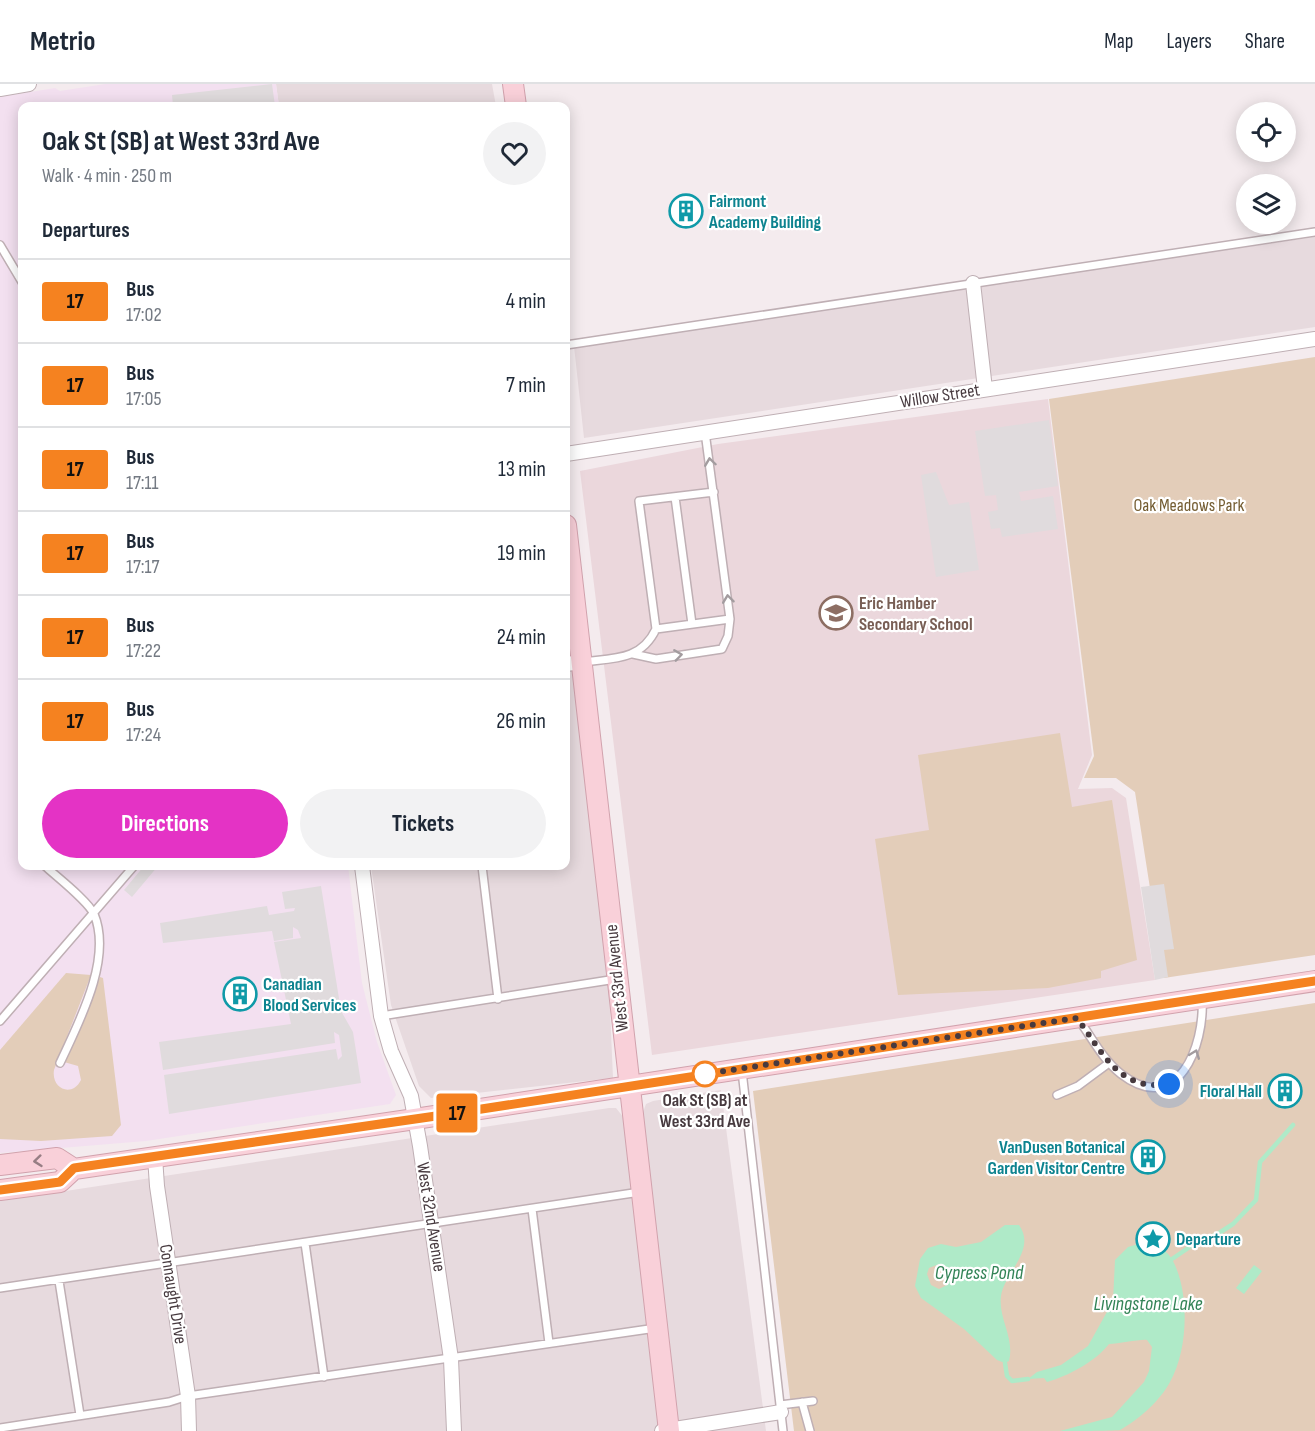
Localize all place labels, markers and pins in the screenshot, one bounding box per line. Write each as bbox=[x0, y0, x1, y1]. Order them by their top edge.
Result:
place label: Fairmont Academy Building bbox=[708, 191, 821, 233]
building icon: Fairmont Academy Building bbox=[668, 193, 704, 229]
place label: Eric Hamber Secondary School bbox=[859, 593, 973, 635]
school or university icon: Eric Hamber Secondary School bbox=[818, 595, 854, 631]
place label: Canadian Blood Services bbox=[263, 974, 357, 1016]
building icon: Canadian Blood Services bbox=[222, 976, 258, 1012]
marker: Oak St (SB) at West 33rd Ave bbox=[692, 1061, 718, 1087]
building icon: Floral Hall bbox=[1267, 1073, 1303, 1109]
place label: Floral Hall bbox=[1200, 1081, 1262, 1102]
place label: Oak St (SB) at West 33rd Ave bbox=[660, 1090, 750, 1132]
place label: VanDusen Botanical Garden Visitor Centre bbox=[988, 1137, 1125, 1179]
building icon: VanDusen Botanical Garden Visitor Centre bbox=[1130, 1139, 1166, 1175]
place icon: Departure bbox=[1135, 1221, 1171, 1257]
place label: Departure bbox=[1176, 1229, 1241, 1250]

